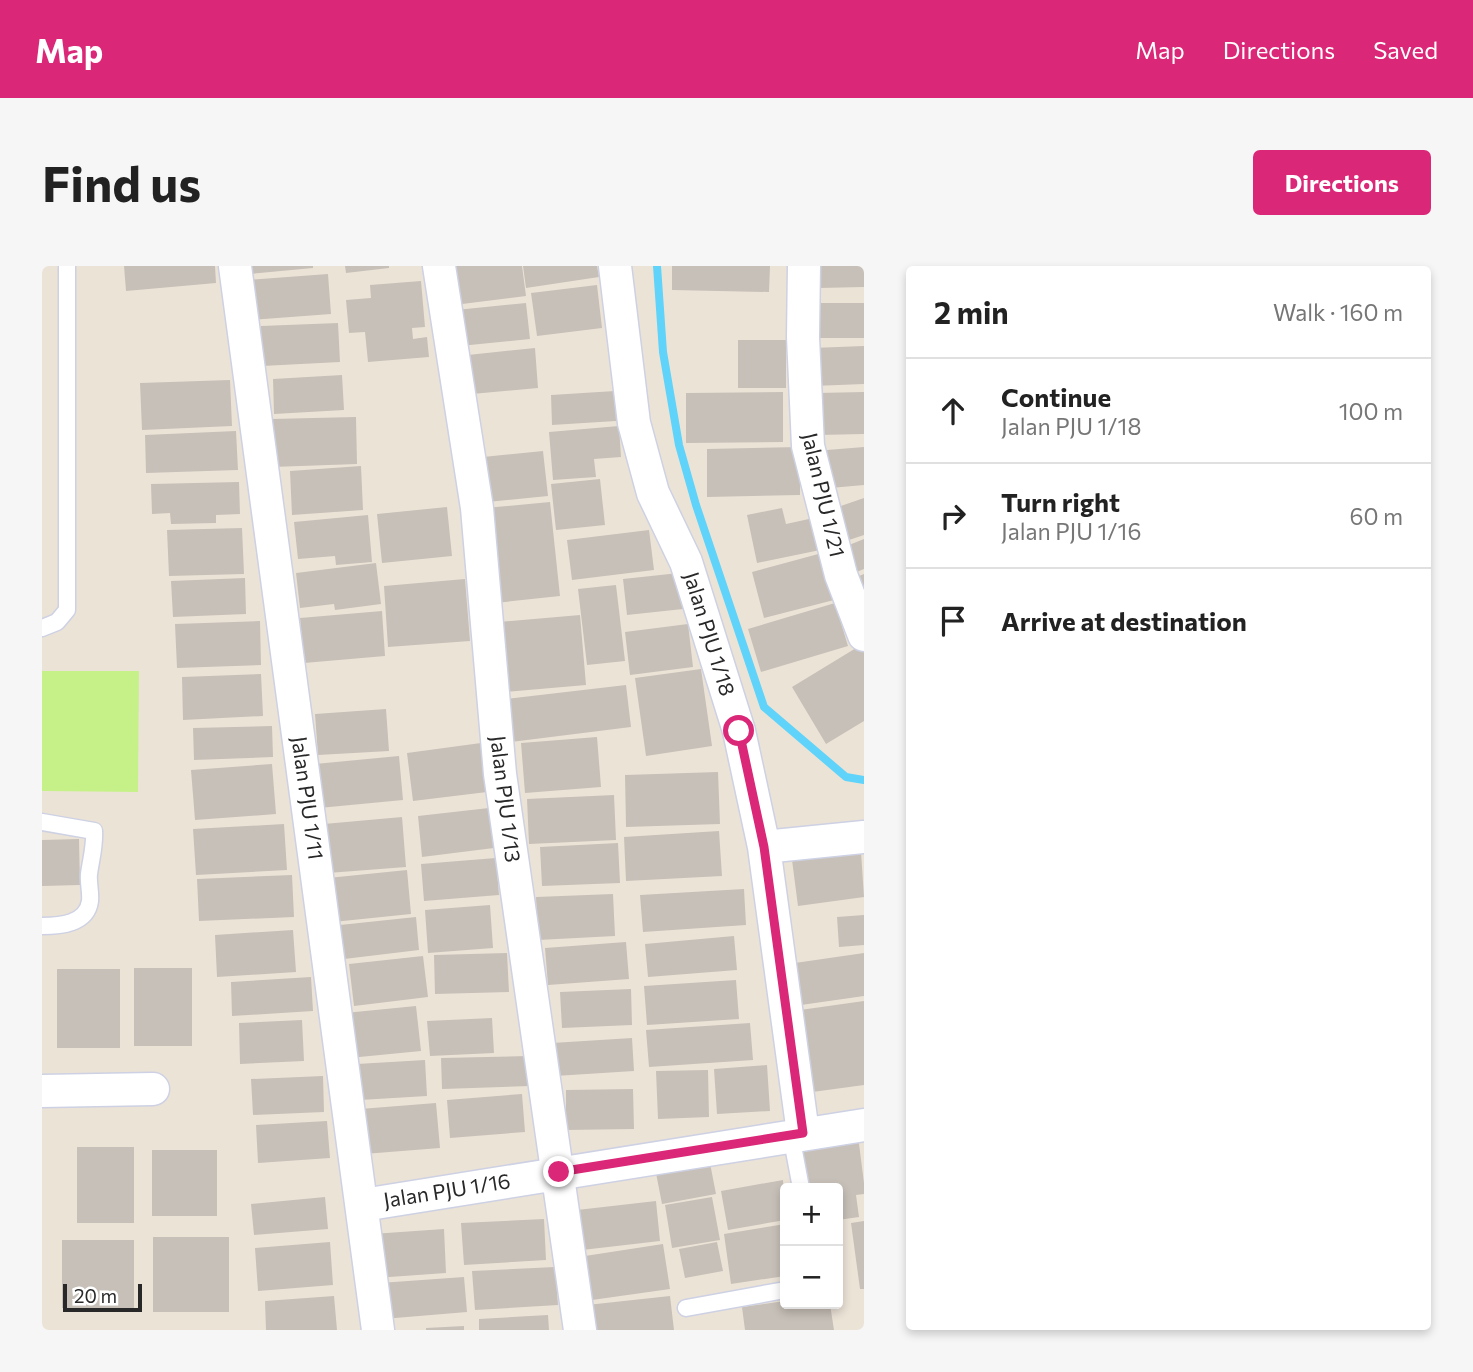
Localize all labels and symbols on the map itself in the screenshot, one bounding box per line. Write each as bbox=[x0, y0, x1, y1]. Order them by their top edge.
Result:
street label: Jalan PJU 1/21 bbox=[798, 430, 851, 559]
street label: Jalan PJU 1/18 bbox=[680, 569, 741, 699]
route start bbox=[723, 715, 754, 746]
street label: Jalan PJU 1/11 bbox=[287, 734, 330, 861]
street label: Jalan PJU 1/13 bbox=[486, 734, 527, 864]
route end bbox=[543, 1156, 574, 1187]
street label: Jalan PJU 1/16 bbox=[382, 1167, 512, 1212]
scale bar bbox=[63, 1281, 142, 1313]

